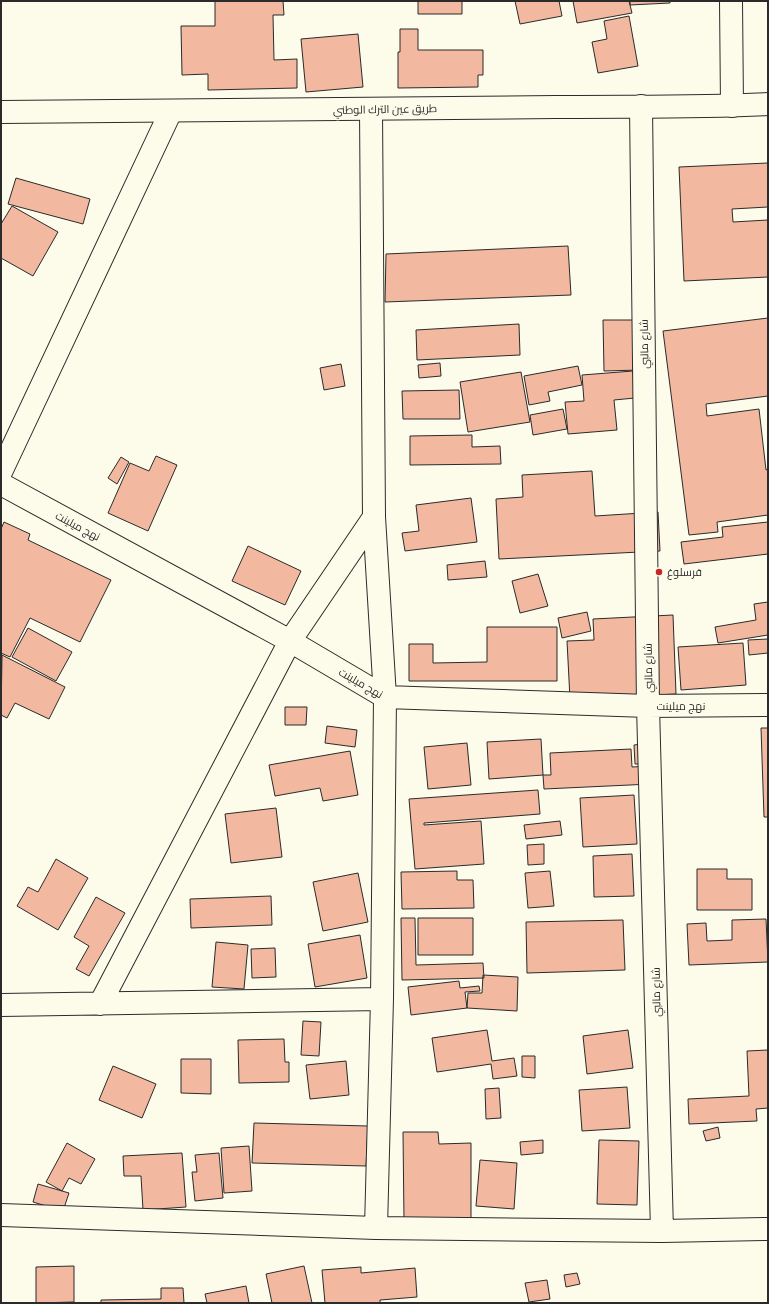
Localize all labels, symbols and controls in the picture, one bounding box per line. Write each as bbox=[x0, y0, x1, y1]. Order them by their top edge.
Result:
street label: طريق عين الترك الوطني bbox=[333, 101, 437, 119]
street label: شارع مالبي bbox=[637, 319, 653, 369]
street label: نهج ميلينت bbox=[53, 508, 103, 545]
place label: فرسلوغ bbox=[667, 565, 702, 580]
marker: فرسلوغ bbox=[654, 567, 664, 577]
street label: شارع مالبي bbox=[641, 643, 657, 693]
street label: نهج ميلينت bbox=[336, 665, 386, 702]
street label: نهج ميلينت bbox=[657, 699, 705, 714]
street label: شارع مالبي bbox=[649, 967, 665, 1017]

